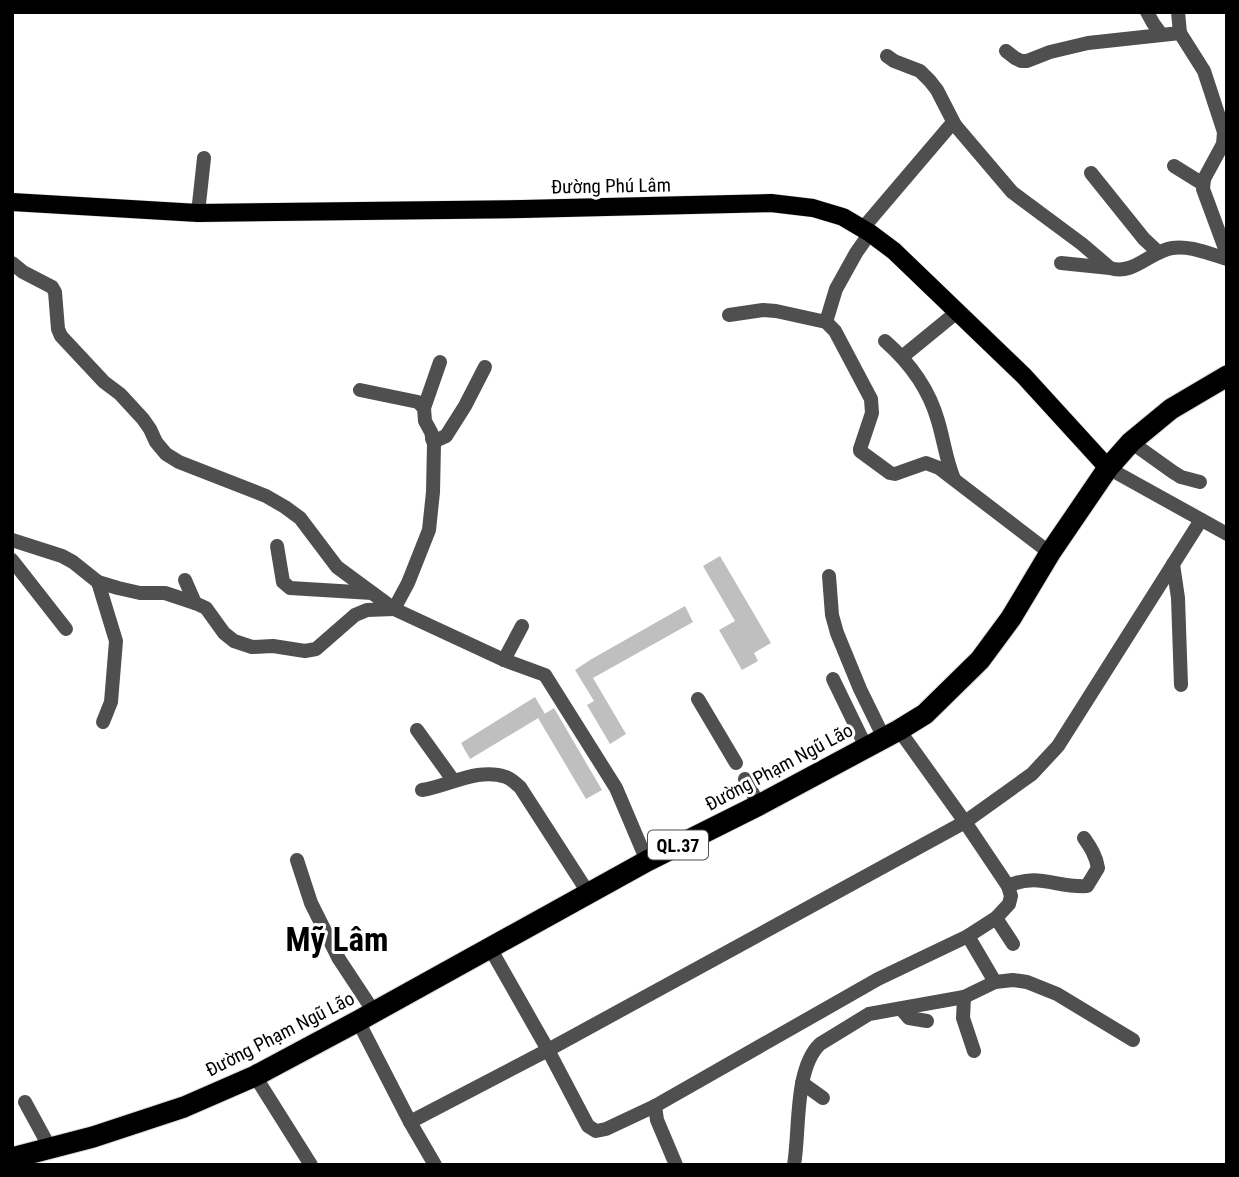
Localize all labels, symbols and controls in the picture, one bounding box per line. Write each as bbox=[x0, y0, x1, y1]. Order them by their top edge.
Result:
street label: Đường Phú Lâm bbox=[551, 173, 671, 199]
street label: Đường Phạm Ngũ Lão bbox=[701, 718, 857, 816]
road number: QL.37 bbox=[648, 830, 708, 860]
district label: Mỹ Lâm bbox=[285, 920, 389, 959]
street label: Đường Phạm Ngũ Lão bbox=[202, 987, 358, 1081]

